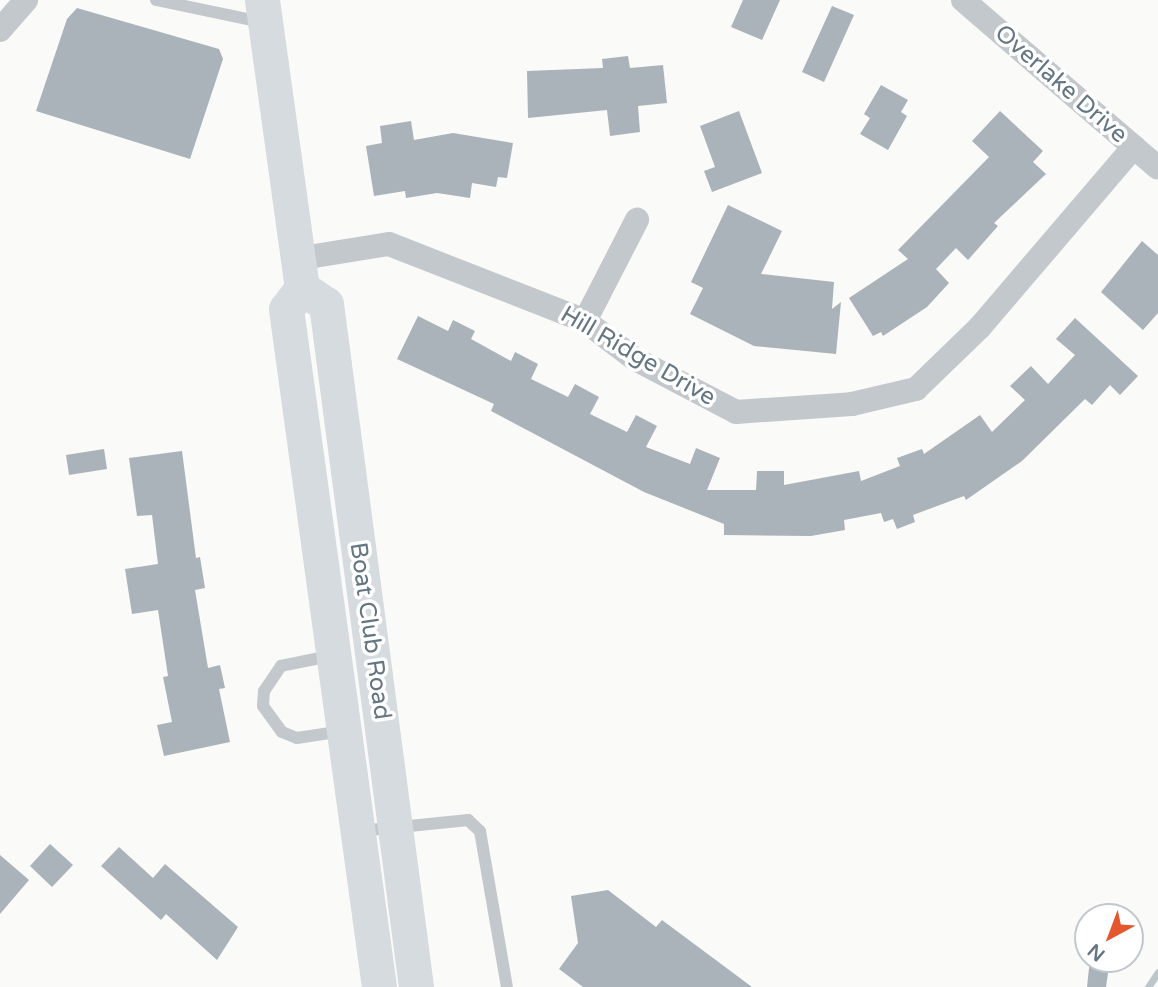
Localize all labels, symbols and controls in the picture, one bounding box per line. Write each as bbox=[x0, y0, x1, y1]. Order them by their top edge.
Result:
street label: Overlake Drive bbox=[989, 19, 1133, 149]
street label: Hill Ridge Drive bbox=[555, 300, 721, 412]
street label: Boat Club Road bbox=[343, 541, 397, 721]
north arrow bbox=[1074, 903, 1144, 973]
text: N bbox=[1084, 939, 1110, 966]

